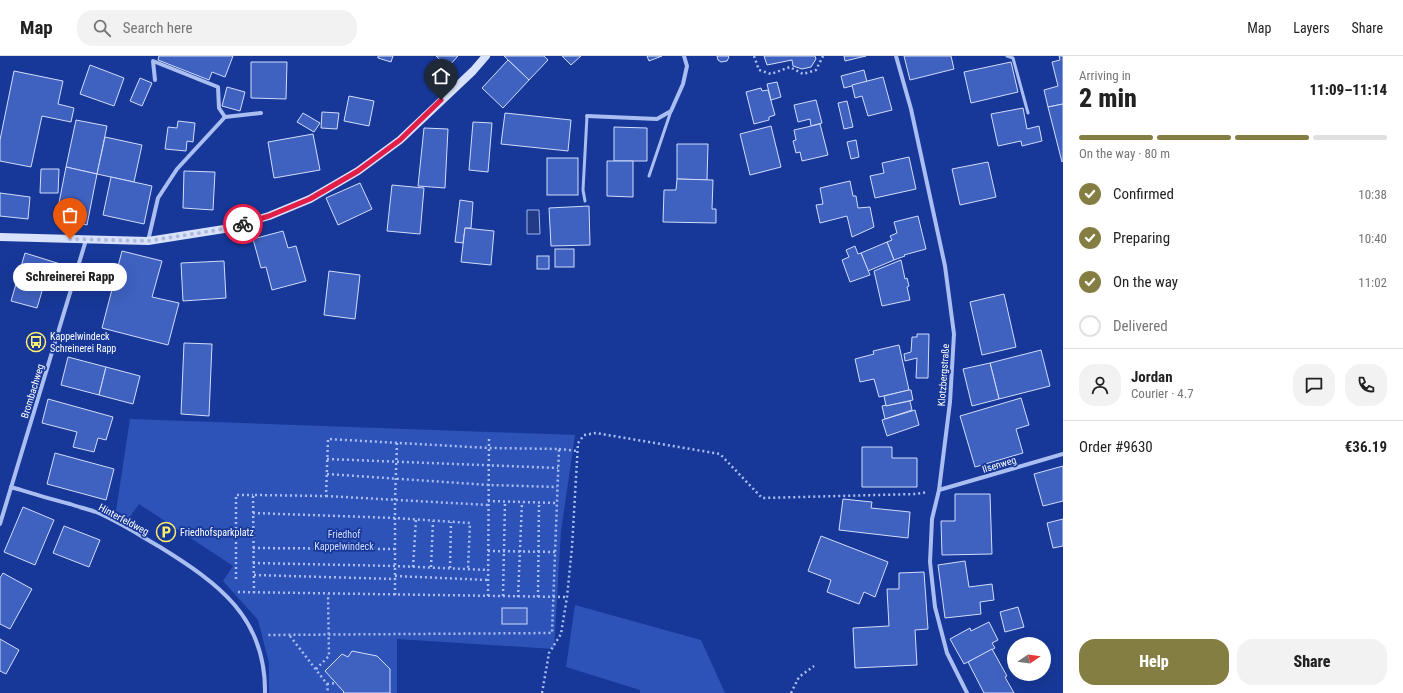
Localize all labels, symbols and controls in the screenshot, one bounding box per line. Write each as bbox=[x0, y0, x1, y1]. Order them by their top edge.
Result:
search box bbox=[77, 10, 357, 46]
text: Map bbox=[20, 16, 53, 39]
icon: search bbox=[91, 17, 113, 39]
text: Search here bbox=[123, 19, 193, 37]
text: Map bbox=[1247, 20, 1271, 36]
text: Layers bbox=[1293, 20, 1330, 36]
text: Share bbox=[1352, 20, 1383, 36]
pin bbox=[424, 59, 458, 100]
icon: home bbox=[430, 65, 452, 87]
text: Arriving in bbox=[1079, 68, 1131, 83]
text: 11:09–11:14 bbox=[1309, 81, 1387, 99]
text: 2 min bbox=[1079, 83, 1137, 113]
text: On the way · 80 m bbox=[1079, 146, 1170, 161]
icon: check bbox=[1079, 183, 1101, 205]
text: Confirmed bbox=[1113, 185, 1174, 203]
text: 10:38 bbox=[1358, 187, 1387, 202]
pin bbox=[53, 198, 87, 239]
icon: bag bbox=[59, 204, 81, 226]
courier bbox=[223, 204, 263, 244]
icon: bike bbox=[232, 213, 254, 235]
icon: check bbox=[1079, 227, 1101, 249]
text: Preparing bbox=[1113, 229, 1170, 247]
text: 10:40 bbox=[1358, 231, 1387, 246]
callout: Schreinerei Rapp bbox=[13, 263, 127, 291]
text: Schreinerei Rapp bbox=[25, 269, 115, 284]
icon: check bbox=[1079, 271, 1101, 293]
text: On the way bbox=[1113, 273, 1178, 291]
text: 11:02 bbox=[1358, 275, 1387, 290]
text: Delivered bbox=[1113, 317, 1168, 335]
bus stop icon: Kappelwindeck Schreinerei Rapp bbox=[25, 331, 47, 353]
place label: Kappelwindeck Schreinerei Rapp bbox=[50, 331, 116, 354]
street label: Klotzbergstraße bbox=[936, 343, 951, 407]
street label: Brombachweg bbox=[19, 363, 46, 420]
button: person bbox=[1079, 364, 1121, 406]
button: chat bbox=[1293, 364, 1335, 406]
button: phone bbox=[1345, 364, 1387, 406]
text: Jordan bbox=[1131, 368, 1173, 386]
text: Courier · 4.7 bbox=[1131, 386, 1194, 401]
text: Order #9630 bbox=[1079, 438, 1153, 456]
text: €36.19 bbox=[1345, 438, 1387, 456]
street label: Ilsenweg bbox=[981, 454, 1018, 475]
street label: Hinterfeldweg bbox=[97, 502, 151, 537]
parking icon: Friedhofsparkplatz bbox=[155, 521, 177, 543]
place label: Friedhofsparkplatz bbox=[180, 527, 254, 538]
park label: Friedhof Kappelwindeck bbox=[314, 529, 374, 552]
north arrow bbox=[1007, 637, 1051, 681]
map controls bbox=[1007, 637, 1051, 681]
button: Help bbox=[1079, 639, 1229, 685]
button: Share bbox=[1237, 639, 1387, 685]

